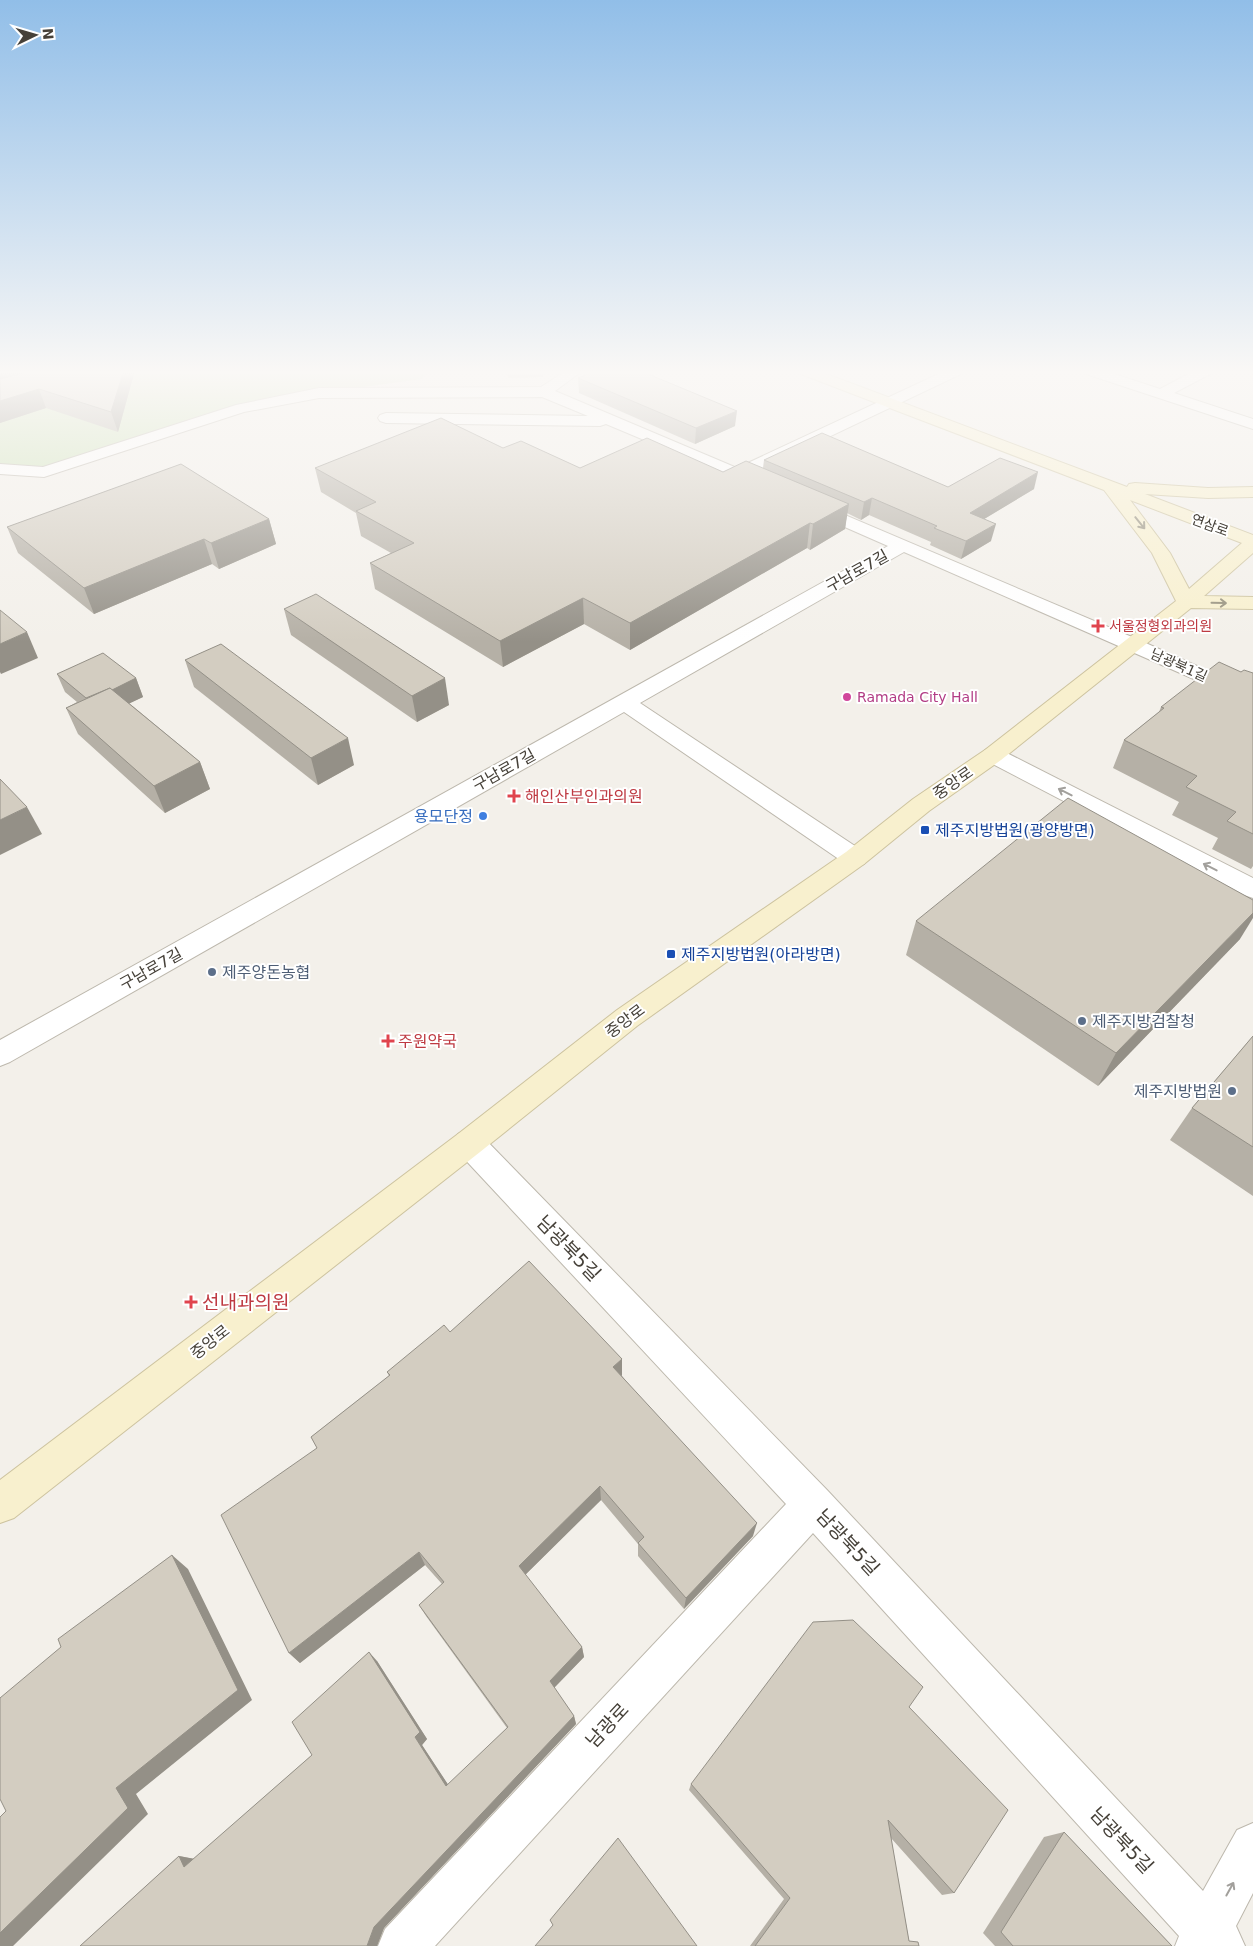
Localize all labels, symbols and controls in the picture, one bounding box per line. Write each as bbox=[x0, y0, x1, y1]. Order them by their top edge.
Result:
north arrow bbox=[10, 10, 60, 60]
text: N bbox=[39, 27, 56, 40]
street label: 연삼로 bbox=[1189, 511, 1231, 539]
one-way arrow bbox=[1134, 517, 1145, 530]
street label: 구남로7길 bbox=[822, 546, 892, 596]
one-way arrow bbox=[1211, 598, 1227, 608]
place label: 서울정형외과의원 bbox=[1109, 618, 1212, 634]
marker: 서울정형외과의원 bbox=[1091, 619, 1105, 633]
street label: 남광북1길 bbox=[1148, 645, 1210, 685]
place label: Ramada City Hall bbox=[857, 689, 978, 705]
marker: Ramada City Hall bbox=[841, 691, 853, 703]
street label: 구남로7길 bbox=[469, 745, 539, 795]
street label: 중앙로 bbox=[929, 762, 977, 803]
place label: 해인산부인과의원 bbox=[525, 787, 643, 806]
one-way arrow bbox=[1058, 787, 1073, 797]
marker: 해인산부인과의원 bbox=[507, 789, 521, 803]
place label: 용모단정 bbox=[414, 807, 473, 826]
marker: 용모단정 bbox=[477, 810, 489, 822]
place label: 제주지방법원(광양방면) bbox=[935, 821, 1095, 840]
marker: 제주지방법원(광양방면) bbox=[919, 824, 931, 836]
one-way arrow bbox=[1202, 862, 1217, 872]
street label: 구남로7길 bbox=[116, 944, 186, 994]
place label: 제주지방법원(아라방면) bbox=[681, 945, 841, 964]
marker: 제주지방법원(아라방면) bbox=[665, 948, 677, 960]
place label: 제주양돈농협 bbox=[222, 963, 310, 982]
marker: 제주양돈농협 bbox=[206, 966, 218, 978]
street label: 중앙로 bbox=[602, 1000, 649, 1042]
place label: 제주지방검찰청 bbox=[1092, 1012, 1195, 1031]
marker: 제주지방검찰청 bbox=[1076, 1015, 1088, 1027]
place label: 주원약국 bbox=[398, 1032, 457, 1051]
marker: 주원약국 bbox=[382, 1035, 394, 1047]
place label: 제주지방법원 bbox=[1134, 1082, 1222, 1101]
marker: 제주지방법원 bbox=[1226, 1085, 1238, 1097]
street label: 남광북5길 bbox=[533, 1211, 605, 1285]
place label: 선내과의원 bbox=[202, 1291, 289, 1313]
marker: 선내과의원 bbox=[184, 1295, 198, 1309]
street label: 중앙로 bbox=[187, 1321, 233, 1363]
street label: 남광북5길 bbox=[812, 1505, 884, 1579]
street label: 남광로 bbox=[581, 1698, 633, 1752]
street label: 남광북5길 bbox=[1086, 1803, 1158, 1877]
one-way arrow bbox=[1225, 1881, 1235, 1896]

